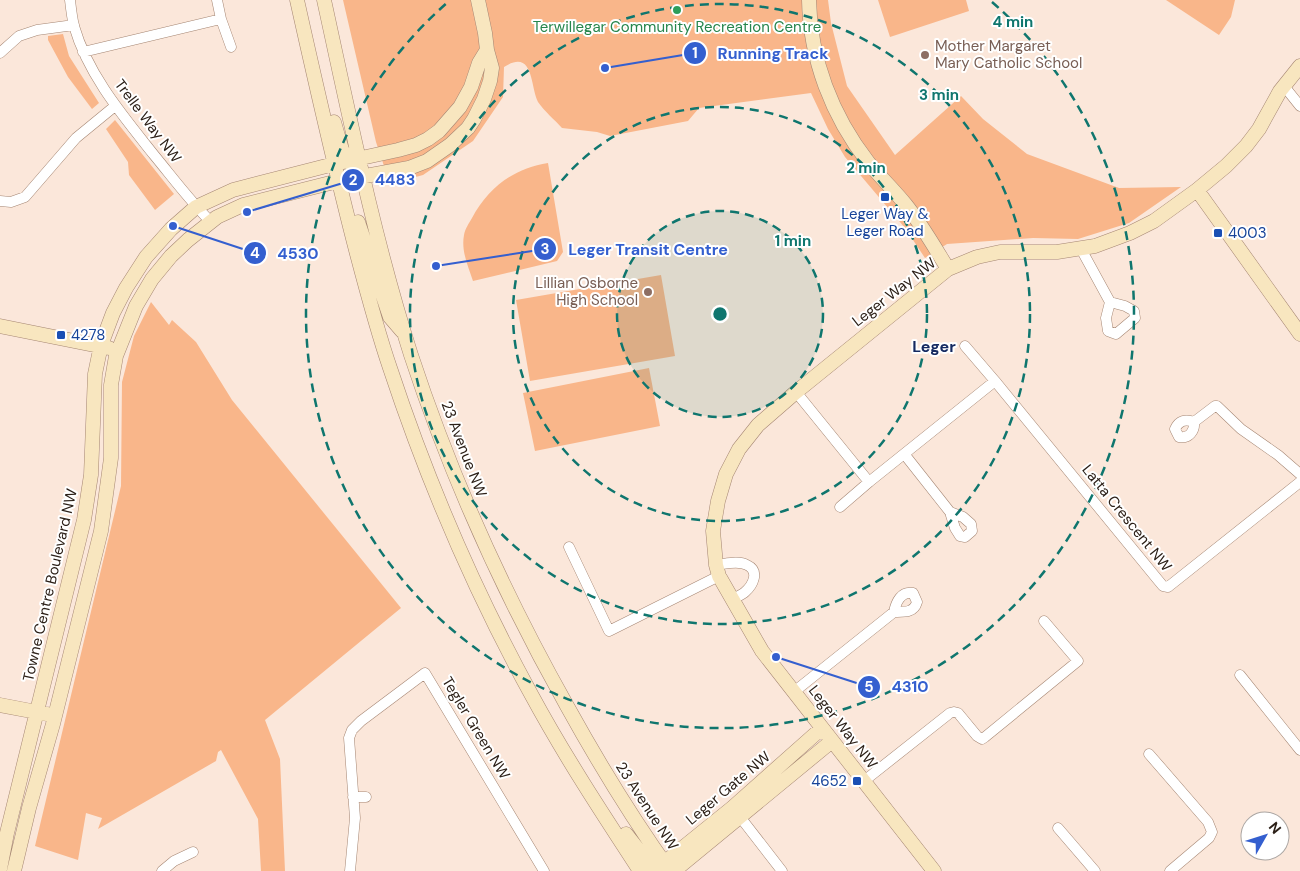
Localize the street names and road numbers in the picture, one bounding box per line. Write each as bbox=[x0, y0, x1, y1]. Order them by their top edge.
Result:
street label: Trelle Way NW bbox=[110, 75, 186, 167]
street label: Leger Way NW bbox=[848, 253, 940, 331]
street label: 23 Avenue NW bbox=[437, 398, 492, 500]
street label: Latta Crescent NW bbox=[1078, 460, 1177, 576]
street label: Towne Centre Boulevard NW bbox=[18, 486, 82, 683]
street label: Tegler Green NW bbox=[437, 673, 515, 783]
street label: Leger Way NW bbox=[804, 681, 882, 773]
street label: Leger Gate NW bbox=[682, 746, 775, 829]
street label: 23 Avenue NW bbox=[611, 758, 683, 854]

